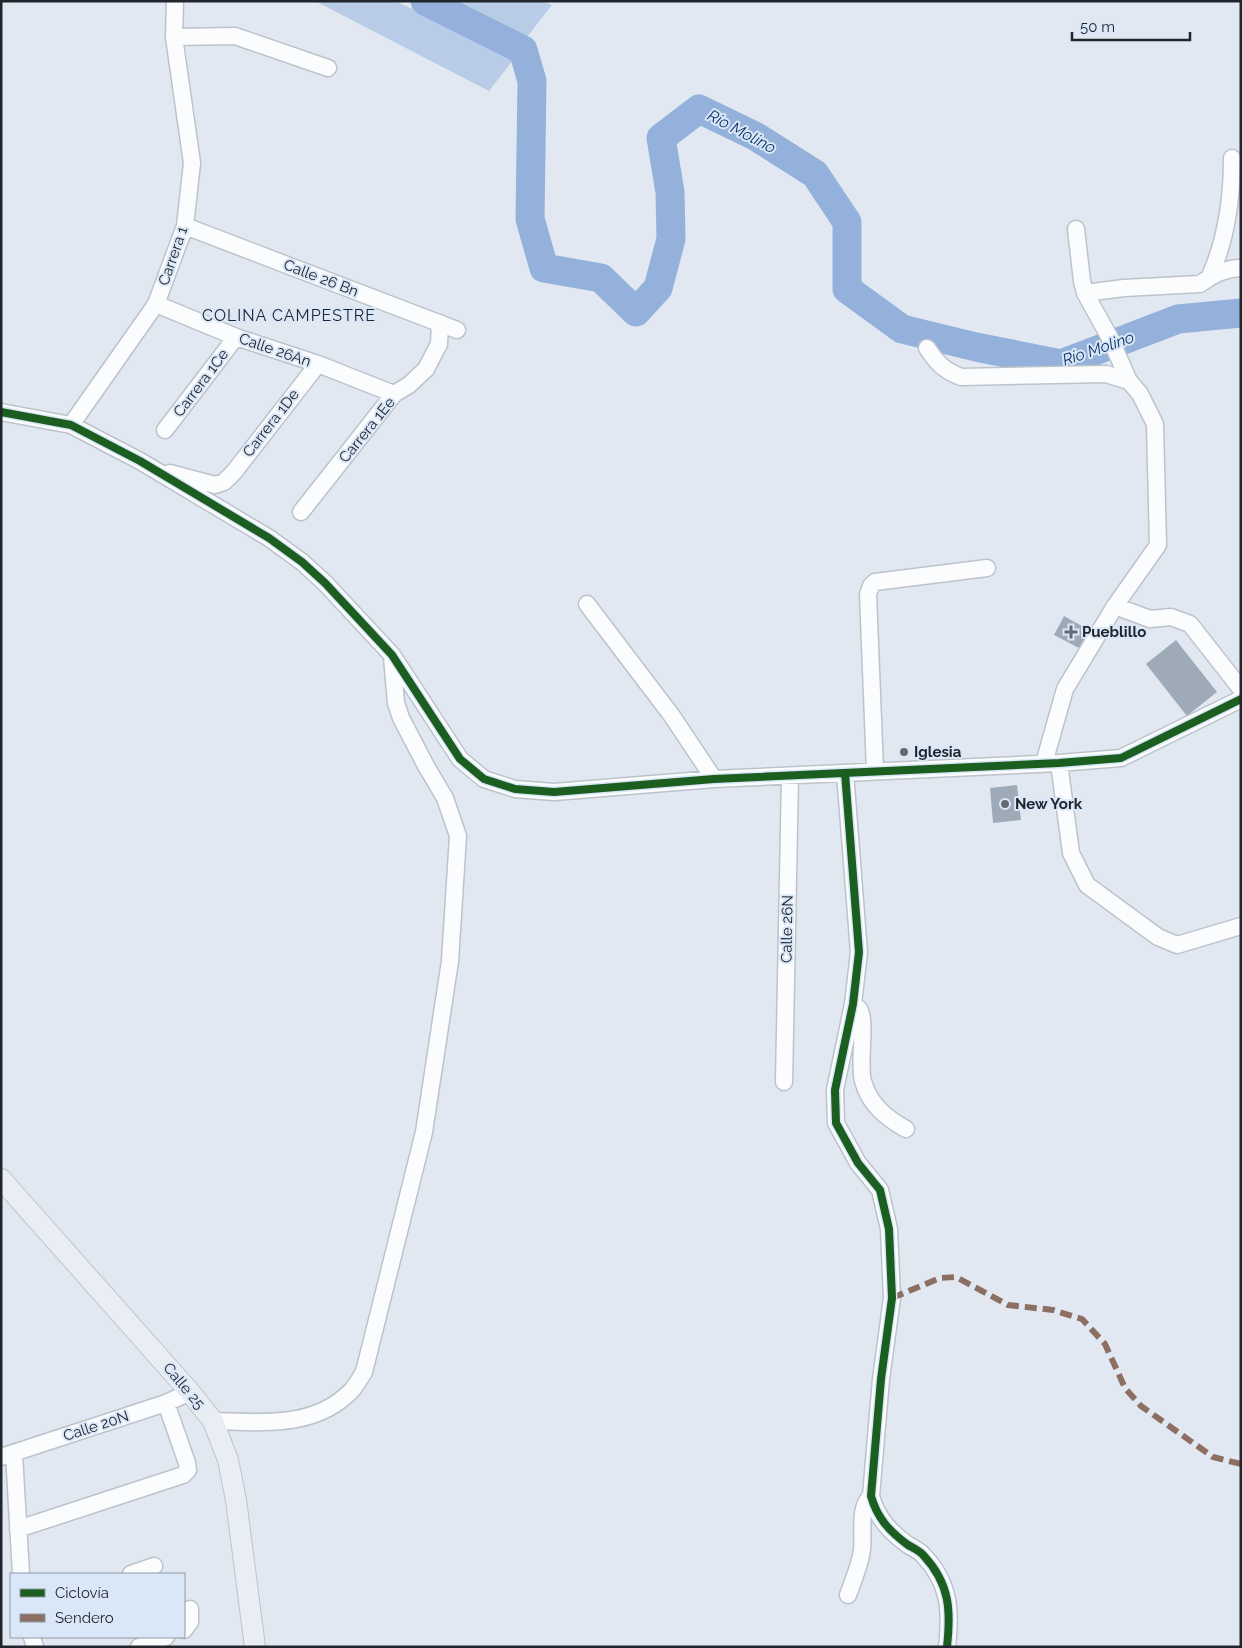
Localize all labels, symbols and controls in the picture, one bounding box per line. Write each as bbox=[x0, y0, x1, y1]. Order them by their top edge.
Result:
scale bar bbox=[1072, 10, 1190, 42]
text: 50 m bbox=[1080, 18, 1115, 36]
water label: Río Molino bbox=[704, 106, 779, 157]
street label: Carrera 1 bbox=[155, 224, 192, 288]
street label: Calle 26 Bn bbox=[281, 255, 361, 301]
district label: COLINA CAMPESTRE bbox=[202, 306, 376, 325]
water label: Río Molino bbox=[1060, 327, 1137, 370]
street label: Calle 26An bbox=[237, 329, 313, 371]
street label: Carrera 1Ce bbox=[170, 345, 232, 420]
street label: Carrera 1De bbox=[239, 385, 303, 460]
street label: Carrera 1Ee bbox=[335, 394, 399, 466]
place label: Pueblillo bbox=[1082, 623, 1146, 641]
marker: Pueblillo bbox=[1064, 625, 1078, 639]
place label: Iglesia bbox=[914, 743, 962, 761]
marker: Iglesia bbox=[898, 746, 910, 758]
place label: New York bbox=[1015, 795, 1083, 813]
marker: New York bbox=[999, 798, 1011, 810]
street label: Calle 26N bbox=[777, 895, 797, 963]
street label: Calle 25 bbox=[159, 1359, 209, 1413]
street label: Calle 20N bbox=[61, 1407, 131, 1445]
legend bbox=[10, 1573, 185, 1638]
text: Ciclovía bbox=[55, 1584, 109, 1602]
text: Sendero bbox=[55, 1609, 114, 1627]

